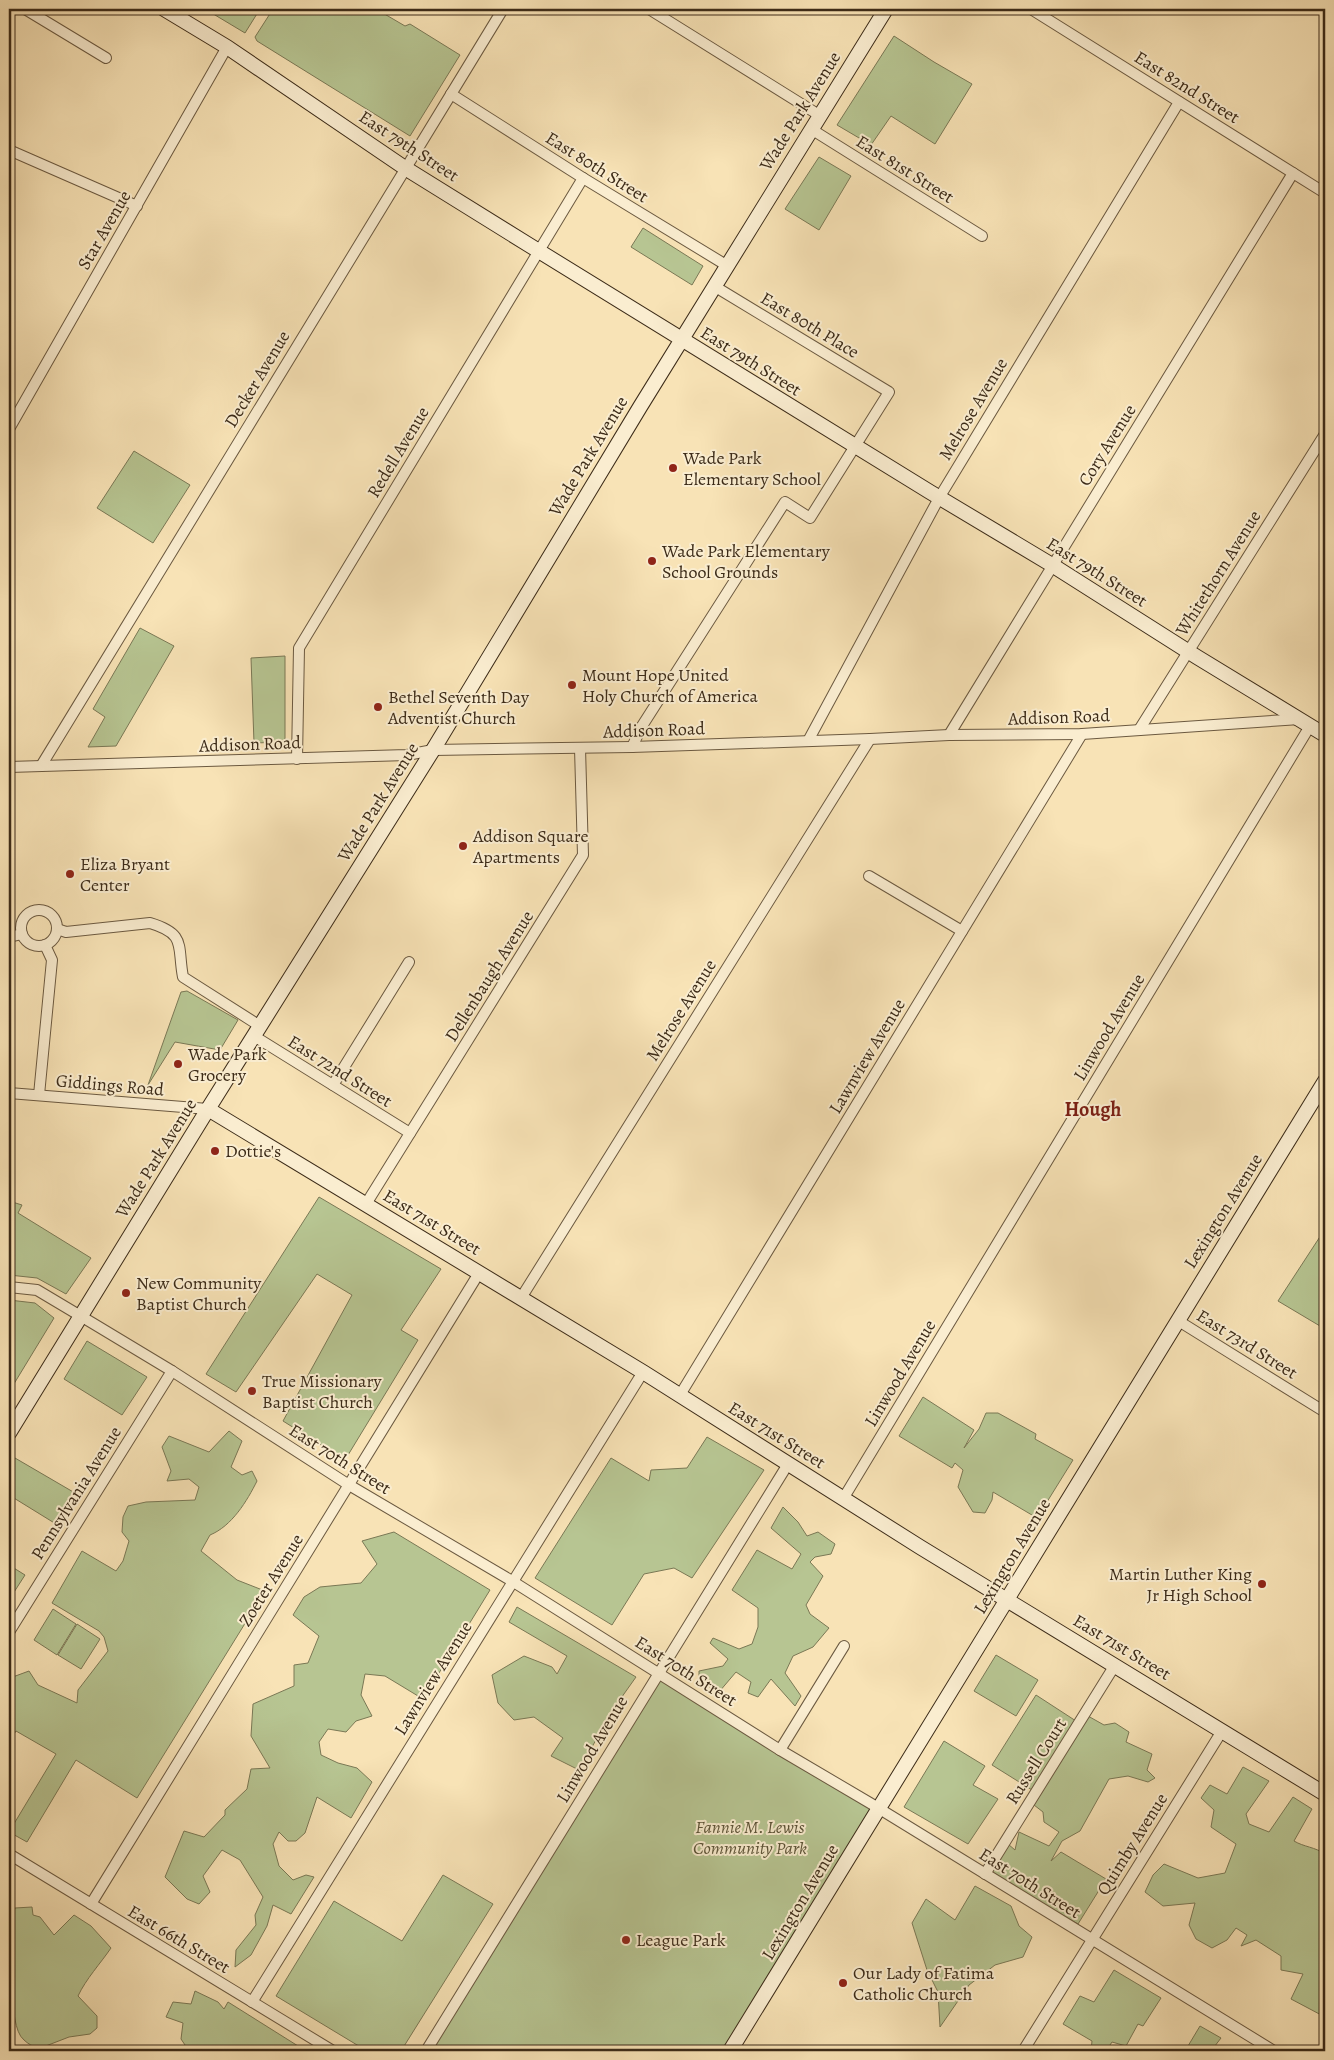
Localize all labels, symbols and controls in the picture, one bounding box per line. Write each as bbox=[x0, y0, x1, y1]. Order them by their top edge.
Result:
street label: East 82nd Street bbox=[1130, 45, 1244, 129]
street label: Wade Park Avenue bbox=[753, 47, 846, 176]
street label: East 79th Street bbox=[354, 105, 464, 187]
street label: East 80th Street bbox=[541, 126, 653, 208]
street label: East 81st Street bbox=[851, 129, 959, 209]
street label: Star Avenue bbox=[72, 186, 136, 274]
street label: East 80th Place bbox=[756, 286, 864, 364]
street label: East 79th Street bbox=[696, 320, 806, 402]
street label: Decker Avenue bbox=[219, 326, 295, 432]
street label: Melrose Avenue bbox=[933, 353, 1013, 465]
street label: Wade Park Avenue bbox=[542, 392, 633, 521]
street label: Cory Avenue bbox=[1072, 400, 1142, 490]
street label: Redell Avenue bbox=[361, 402, 435, 502]
place label: Wade Park Elementary School bbox=[682, 446, 821, 491]
marker: Wade Park Elementary School bbox=[667, 462, 679, 474]
street label: Whitethorn Avenue bbox=[1169, 506, 1266, 641]
street label: East 79th Street bbox=[1042, 531, 1152, 613]
place label: Wade Park Elementary School Grounds bbox=[661, 539, 831, 584]
marker: Wade Park Elementary School Grounds bbox=[646, 555, 658, 567]
place label: Mount Hope United Holy Church of America bbox=[582, 663, 758, 708]
marker: Mount Hope United Holy Church of America bbox=[566, 679, 578, 691]
place label: Bethel Seventh Day Adventist Church bbox=[387, 685, 530, 730]
marker: Bethel Seventh Day Adventist Church bbox=[372, 701, 384, 713]
street label: Addison Road bbox=[1007, 703, 1111, 731]
street label: Addison Road bbox=[602, 716, 706, 744]
street label: Addison Road bbox=[198, 730, 302, 758]
street label: Wade Park Avenue bbox=[331, 738, 424, 867]
place label: Addison Square Apartments bbox=[472, 824, 589, 869]
marker: Addison Square Apartments bbox=[457, 840, 469, 852]
place label: Eliza Bryant Center bbox=[80, 852, 170, 897]
marker: Eliza Bryant Center bbox=[64, 868, 76, 880]
street label: Dellenbaugh Avenue bbox=[439, 906, 539, 1046]
street label: Melrose Avenue bbox=[640, 955, 722, 1065]
street label: Linwood Avenue bbox=[1068, 969, 1150, 1085]
street label: Lawnview Avenue bbox=[823, 994, 911, 1118]
street label: East 72nd Street bbox=[283, 1029, 397, 1113]
place label: Wade Park Grocery bbox=[187, 1042, 267, 1087]
marker: Wade Park Grocery bbox=[172, 1058, 184, 1070]
street label: Giddings Road bbox=[55, 1068, 165, 1102]
street label: Wade Park Avenue bbox=[109, 1094, 202, 1223]
district label: Hough bbox=[1065, 1096, 1122, 1123]
place label: Dottie's bbox=[225, 1139, 281, 1163]
marker: Dottie's bbox=[209, 1145, 221, 1157]
street label: Lexington Avenue bbox=[1178, 1149, 1268, 1273]
street label: East 71st Street bbox=[379, 1183, 485, 1261]
place label: New Community Baptist Church bbox=[136, 1271, 262, 1316]
marker: New Community Baptist Church bbox=[120, 1287, 132, 1299]
street label: East 73rd Street bbox=[1192, 1303, 1302, 1385]
street label: Linwood Avenue bbox=[859, 1315, 941, 1431]
place label: True Missionary Baptist Church bbox=[262, 1369, 383, 1414]
marker: True Missionary Baptist Church bbox=[246, 1385, 258, 1397]
street label: East 71st Street bbox=[724, 1396, 830, 1474]
street label: East 70th Street bbox=[284, 1418, 396, 1500]
street label: Pennsylvania Avenue bbox=[25, 1422, 127, 1564]
street label: Lexington Avenue bbox=[968, 1494, 1056, 1618]
street label: Zoeter Avenue bbox=[233, 1529, 309, 1631]
place label: Martin Luther King Jr High School bbox=[1109, 1562, 1253, 1607]
marker: Martin Luther King Jr High School bbox=[1256, 1578, 1268, 1590]
street label: East 71st Street bbox=[1069, 1608, 1175, 1686]
street label: Lawnview Avenue bbox=[388, 1616, 478, 1740]
street label: East 70th Street bbox=[630, 1630, 742, 1712]
street label: Linwood Avenue bbox=[551, 1691, 633, 1807]
street label: Russell Court bbox=[1000, 1713, 1072, 1809]
street label: Quimby Avenue bbox=[1091, 1788, 1173, 1900]
park label: Fannie M. Lewis Community Park bbox=[693, 1815, 807, 1860]
street label: Lexington Avenue bbox=[756, 1840, 844, 1964]
street label: East 70th Street bbox=[974, 1842, 1086, 1924]
street label: East 66th Street bbox=[123, 1899, 235, 1979]
place label: League Park bbox=[636, 1928, 726, 1952]
marker: League Park bbox=[620, 1934, 632, 1946]
place label: Our Lady of Fatima Catholic Church bbox=[853, 1961, 995, 2006]
marker: Our Lady of Fatima Catholic Church bbox=[837, 1977, 849, 1989]

